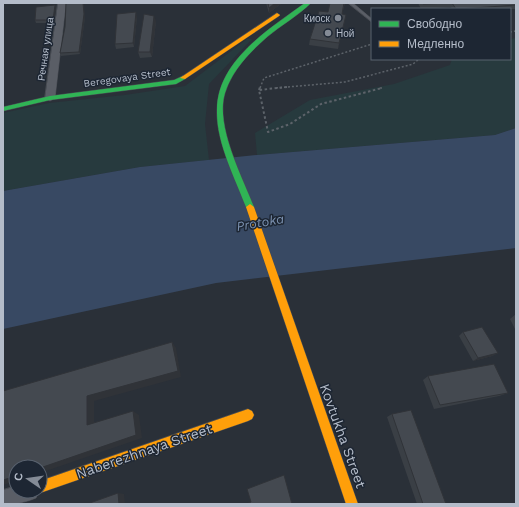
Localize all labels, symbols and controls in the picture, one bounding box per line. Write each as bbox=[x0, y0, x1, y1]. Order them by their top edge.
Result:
legend bbox=[371, 8, 511, 60]
place label: Киоск bbox=[304, 13, 331, 24]
marker: Киоск bbox=[333, 13, 343, 23]
street label: Речная улица bbox=[36, 16, 55, 82]
text: Свободно bbox=[407, 17, 462, 31]
marker: Ной bbox=[323, 28, 333, 38]
place label: Ной bbox=[336, 28, 354, 39]
text: Медленно bbox=[407, 37, 464, 51]
street label: Beregovaya Street bbox=[83, 66, 172, 89]
water label: Protoka bbox=[235, 211, 285, 234]
street label: Kovtukha Street bbox=[317, 382, 369, 490]
street label: Naberezhnaya Street bbox=[74, 420, 214, 482]
north arrow bbox=[8, 459, 48, 499]
text: С bbox=[12, 471, 26, 482]

